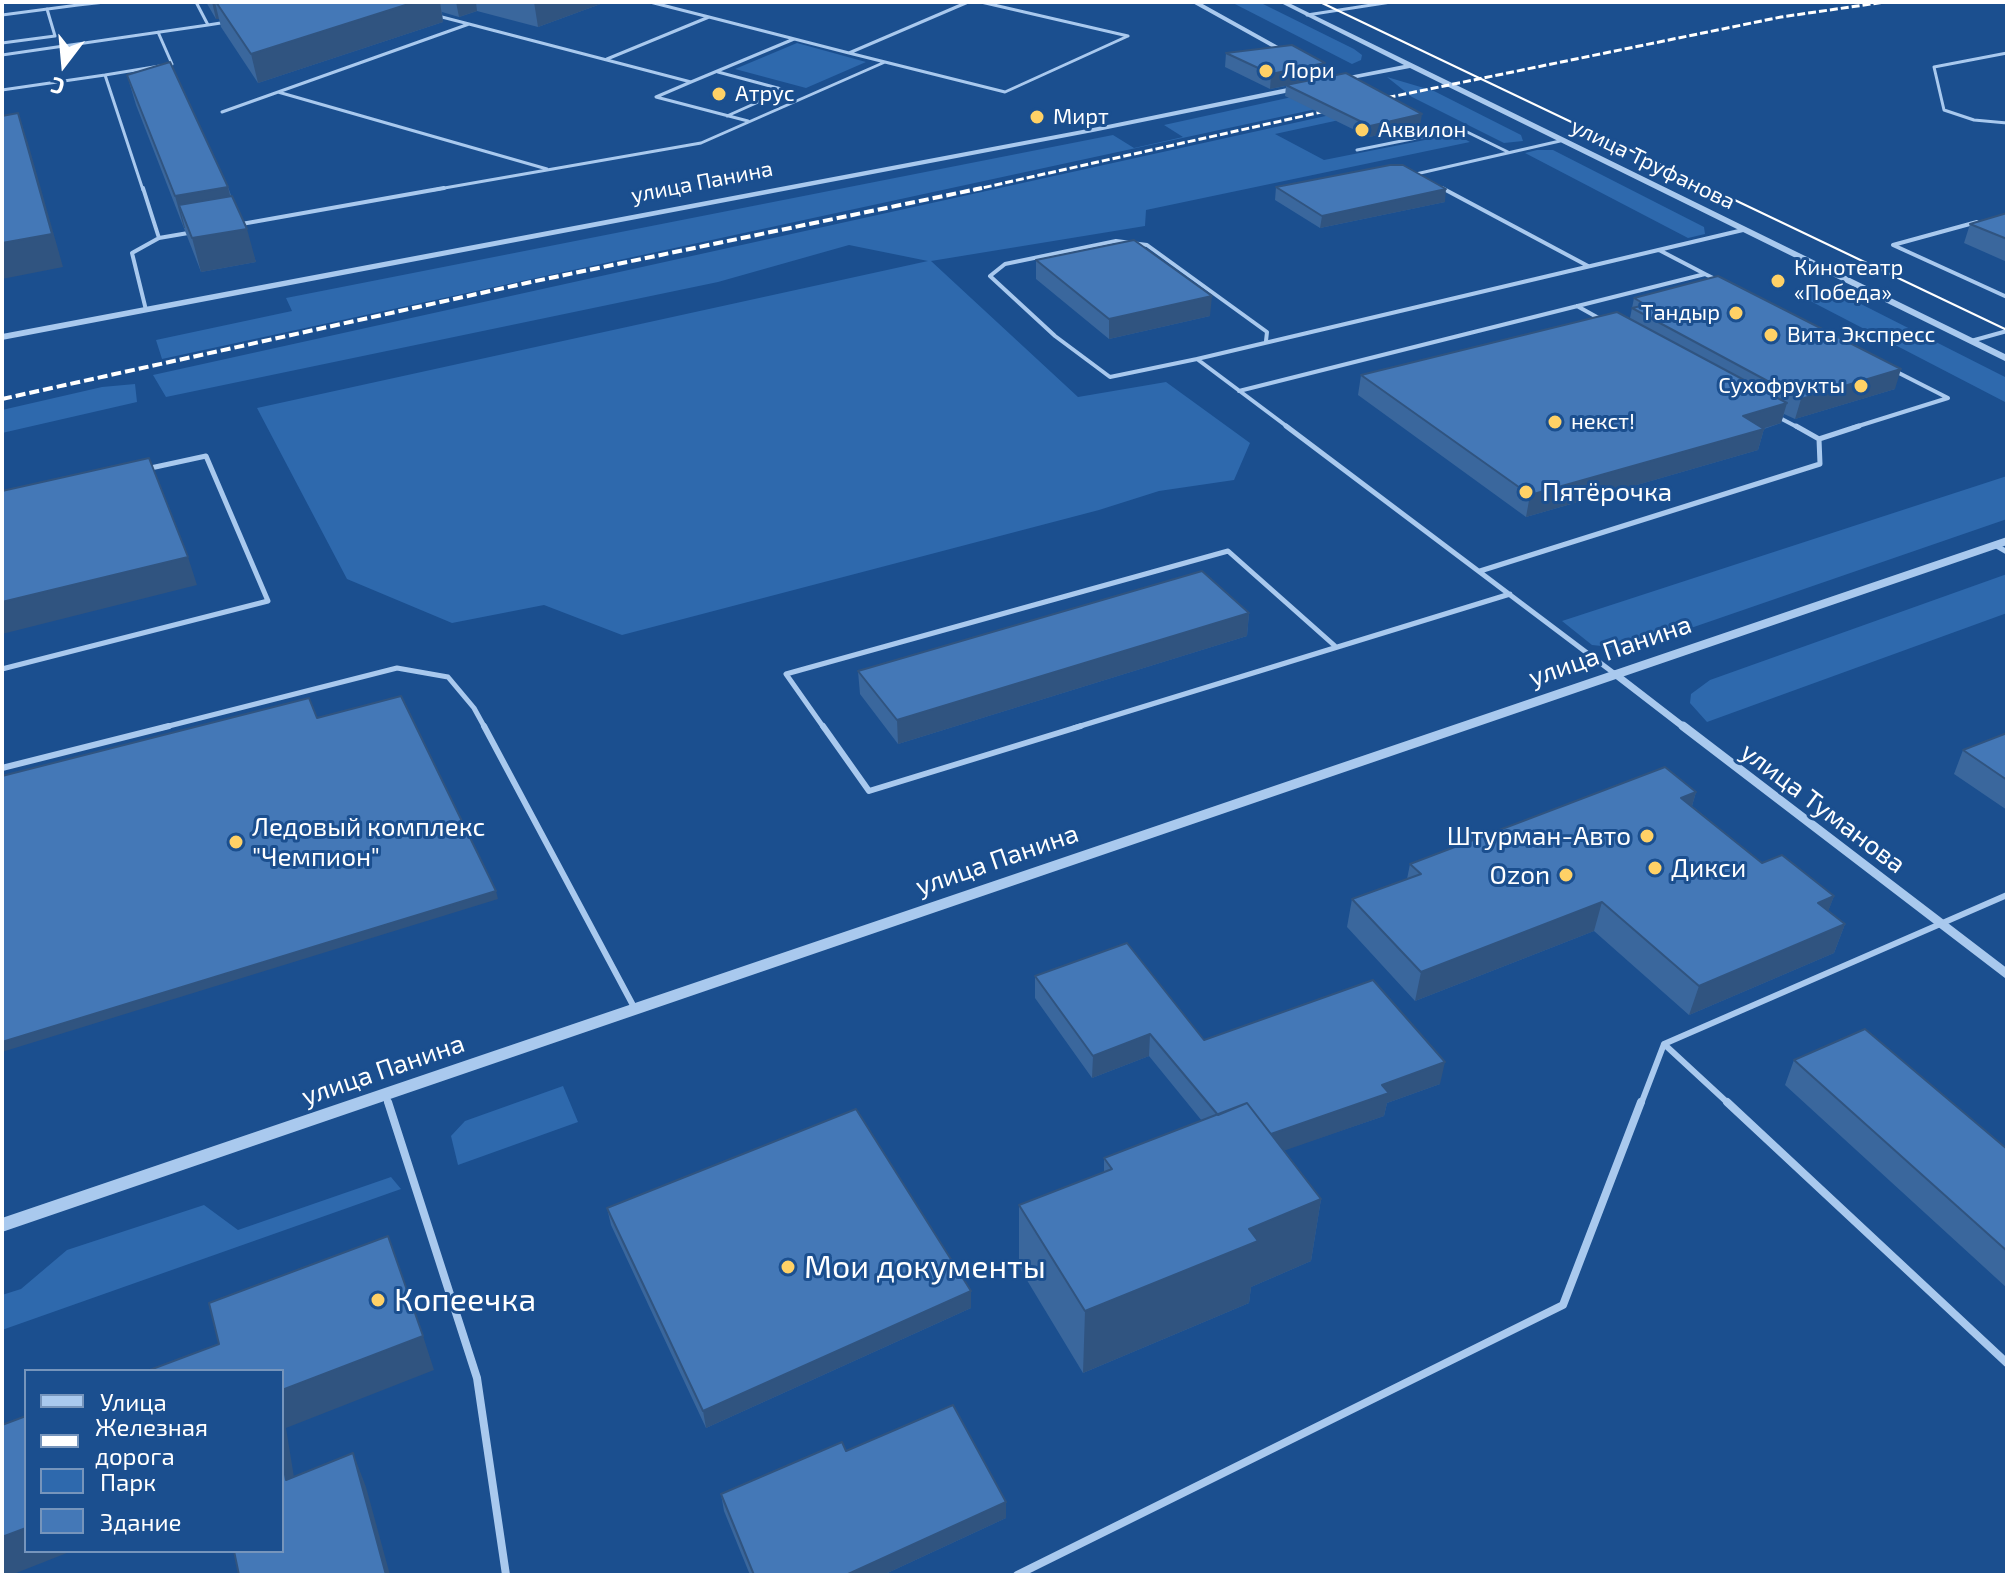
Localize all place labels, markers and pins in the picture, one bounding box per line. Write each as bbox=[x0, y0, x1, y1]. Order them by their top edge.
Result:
place label: Лори bbox=[1282, 58, 1335, 84]
marker: Лори bbox=[1257, 62, 1275, 80]
place label: Атрус bbox=[735, 81, 795, 107]
marker: Атрус bbox=[710, 85, 728, 103]
place label: Мирт bbox=[1053, 104, 1109, 130]
marker: Мирт bbox=[1028, 108, 1046, 126]
place label: Аквилон bbox=[1378, 117, 1466, 143]
marker: Аквилон bbox=[1353, 121, 1371, 139]
place label: Кинотеатр «Победа» bbox=[1794, 255, 1903, 306]
marker: Кинотеатр «Победа» bbox=[1769, 272, 1787, 290]
place label: Тандыр bbox=[1641, 300, 1720, 326]
marker: Тандыр bbox=[1727, 304, 1745, 322]
place label: Вита Экспресс bbox=[1787, 322, 1935, 348]
marker: Вита Экспресс bbox=[1762, 326, 1780, 344]
place label: Сухофрукты bbox=[1718, 373, 1845, 399]
marker: Сухофрукты bbox=[1852, 377, 1870, 395]
place label: некст! bbox=[1571, 409, 1635, 435]
marker: некст! bbox=[1546, 413, 1564, 431]
place label: Пятёрочка bbox=[1542, 476, 1672, 508]
marker: Пятёрочка bbox=[1517, 483, 1535, 501]
place label: Ледовый комплекс "Чемпион" bbox=[252, 811, 485, 872]
place label: Штурман-Авто bbox=[1447, 820, 1631, 852]
marker: Штурман-Авто bbox=[1638, 827, 1656, 845]
marker: Ледовый комплекс "Чемпион" bbox=[227, 833, 245, 851]
place label: Дикси bbox=[1671, 852, 1746, 884]
place label: Ozon bbox=[1490, 859, 1550, 891]
marker: Дикси bbox=[1646, 859, 1664, 877]
marker: Ozon bbox=[1557, 866, 1575, 884]
place label: Мои документы bbox=[804, 1248, 1046, 1286]
marker: Мои документы bbox=[779, 1258, 797, 1276]
place label: Копеечка bbox=[394, 1281, 536, 1319]
marker: Копеечка bbox=[369, 1291, 387, 1309]

